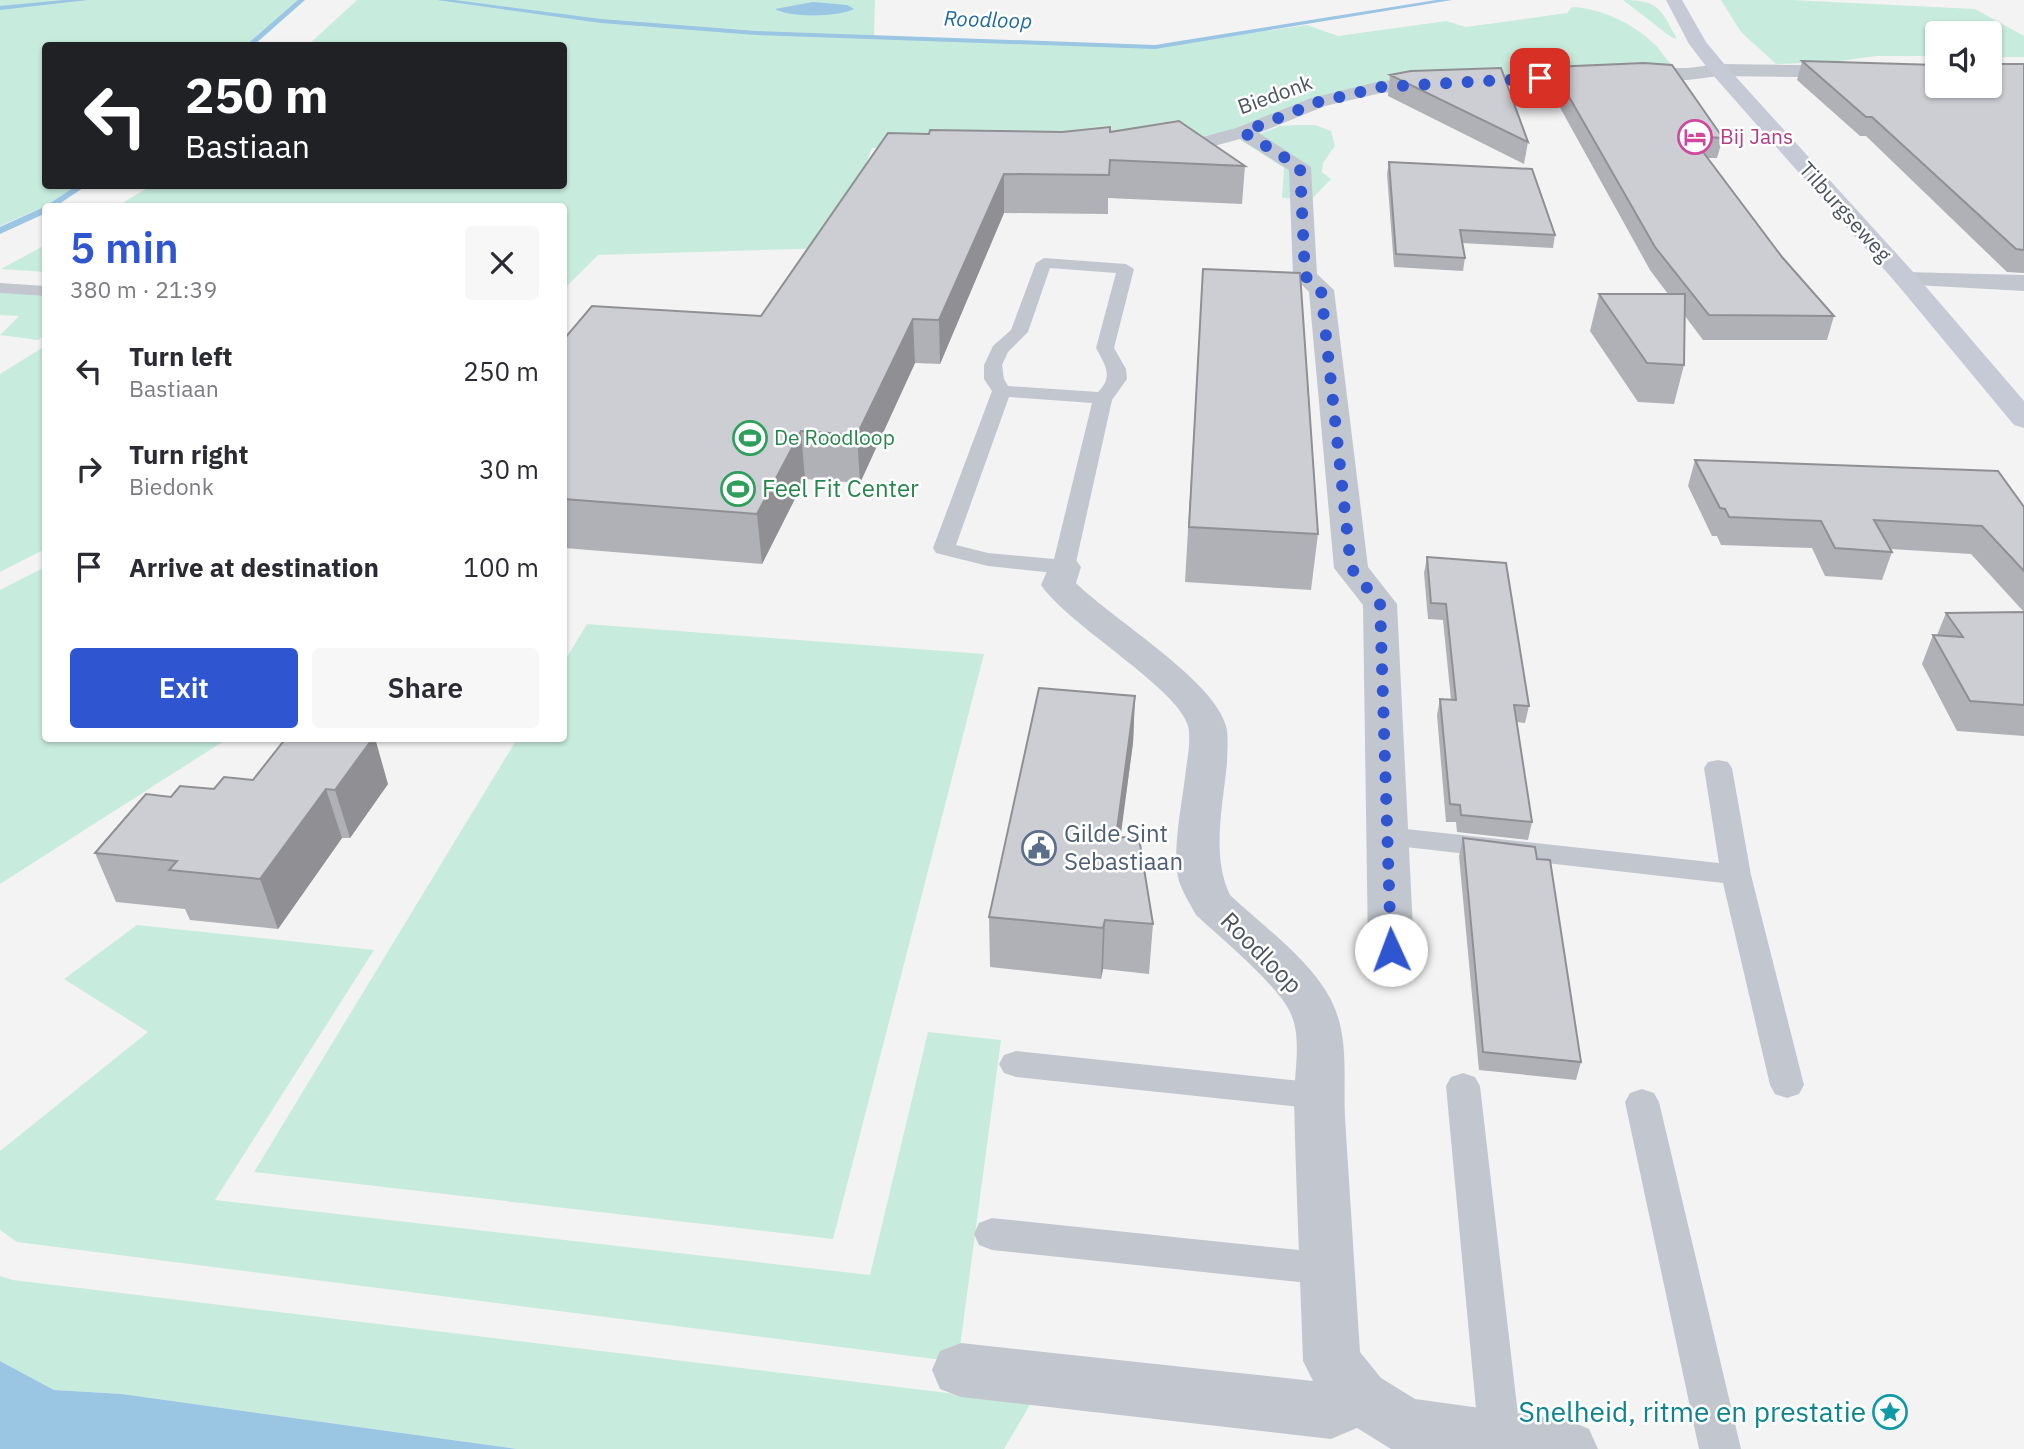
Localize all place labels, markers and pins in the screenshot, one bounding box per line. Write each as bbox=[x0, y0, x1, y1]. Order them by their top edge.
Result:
pin bbox=[1510, 48, 1570, 108]
hotel icon: Bij Jans bbox=[1676, 118, 1714, 156]
place label: Bij Jans bbox=[1720, 122, 1793, 150]
sports icon: De Roodloop bbox=[731, 419, 769, 457]
place label: De Roodloop bbox=[774, 423, 895, 451]
sports icon: Feel Fit Center bbox=[719, 470, 757, 508]
place label: Feel Fit Center bbox=[762, 472, 919, 504]
place label: Gilde Sint Sebastiaan bbox=[1064, 817, 1183, 877]
public building icon: Gilde Sint Sebastiaan bbox=[1020, 829, 1058, 867]
place label: Snelheid, ritme en prestatie bbox=[1519, 1393, 1866, 1430]
place icon: Snelheid, ritme en prestatie bbox=[1871, 1393, 1909, 1431]

